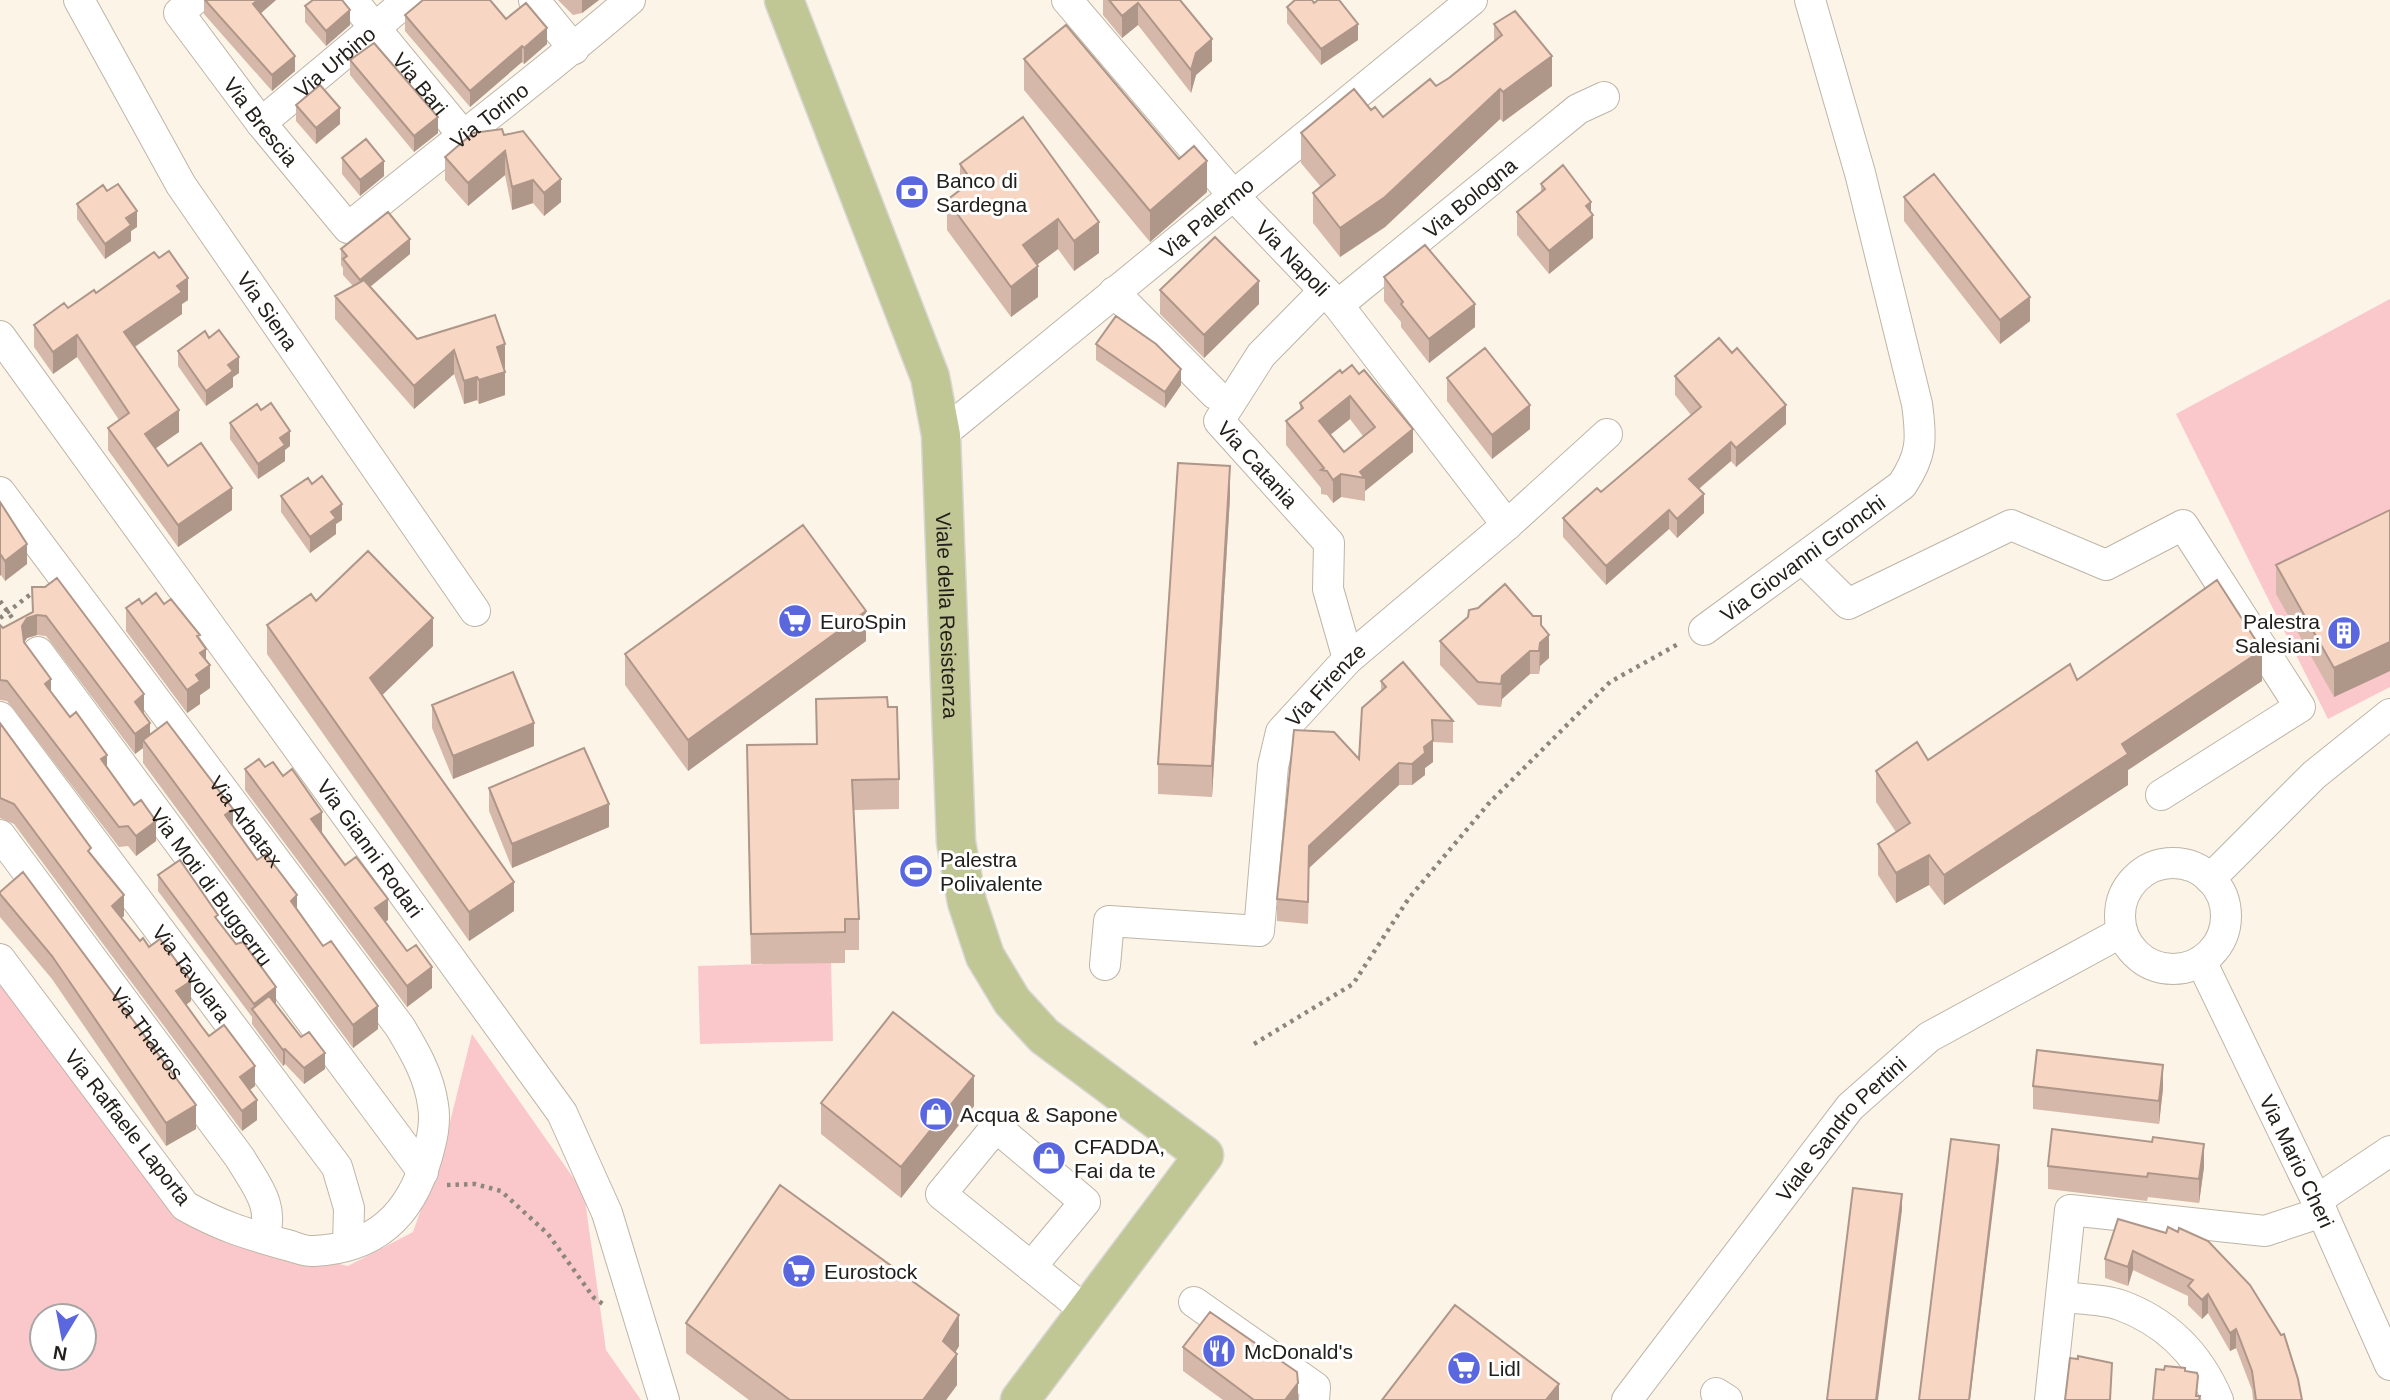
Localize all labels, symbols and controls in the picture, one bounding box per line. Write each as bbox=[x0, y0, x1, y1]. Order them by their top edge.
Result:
street label: Via Urbino bbox=[290, 21, 379, 102]
street label: Via Bari bbox=[388, 48, 453, 119]
street label: Via Brescia bbox=[220, 73, 303, 171]
street label: Via Torino bbox=[446, 77, 533, 153]
street label: Via Bologna bbox=[1419, 153, 1521, 242]
place label: Banco di Sardegna bbox=[936, 169, 1027, 216]
bank icon: Banco di Sardegna bbox=[893, 173, 931, 211]
street label: Via Palermo bbox=[1155, 173, 1258, 263]
street label: Via Napoli bbox=[1252, 215, 1334, 300]
street label: Via Siena bbox=[233, 267, 303, 354]
street label: Via Catania bbox=[1213, 416, 1303, 512]
street label: Via Giovanni Gronchi bbox=[1716, 490, 1889, 626]
street label: Viale della Resistenza bbox=[932, 512, 963, 719]
supermarket icon: EuroSpin bbox=[776, 602, 814, 640]
place label: EuroSpin bbox=[820, 610, 906, 633]
place label: Palestra Salesiani bbox=[2235, 610, 2320, 657]
building icon: Palestra Salesiani bbox=[2325, 614, 2363, 652]
street label: Via Firenze bbox=[1281, 638, 1370, 731]
street label: Via Arbatax bbox=[205, 771, 288, 871]
street label: Via Gianni Rodari bbox=[313, 775, 428, 921]
street label: Via Moti di Buggerru bbox=[146, 803, 278, 970]
place label: Palestra Polivalente bbox=[940, 848, 1043, 895]
sports icon: Palestra Polivalente bbox=[897, 852, 935, 890]
street label: Via Tavolara bbox=[148, 920, 236, 1026]
street label: Via Tharros bbox=[106, 983, 189, 1083]
street label: Via Raffaele Laporta bbox=[60, 1045, 196, 1209]
street label: Viale Sandro Pertini bbox=[1771, 1052, 1910, 1205]
street label: Via Mario Cheri bbox=[2256, 1091, 2339, 1231]
shop icon: Acqua & Sapone bbox=[917, 1095, 955, 1133]
place label: Acqua & Sapone bbox=[960, 1103, 1118, 1126]
place label: CFADDA, Fai da te bbox=[1074, 1135, 1165, 1182]
shop icon: CFADDA, Fai da te bbox=[1030, 1139, 1068, 1177]
supermarket icon: Eurostock bbox=[780, 1252, 818, 1290]
place label: Eurostock bbox=[824, 1260, 918, 1283]
north arrow bbox=[28, 1302, 98, 1372]
restaurant icon: McDonald's bbox=[1200, 1332, 1238, 1370]
place label: McDonald's bbox=[1244, 1340, 1353, 1363]
text: N bbox=[52, 1342, 69, 1365]
supermarket icon: Lidl bbox=[1445, 1349, 1483, 1387]
place label: Lidl bbox=[1488, 1357, 1521, 1380]

